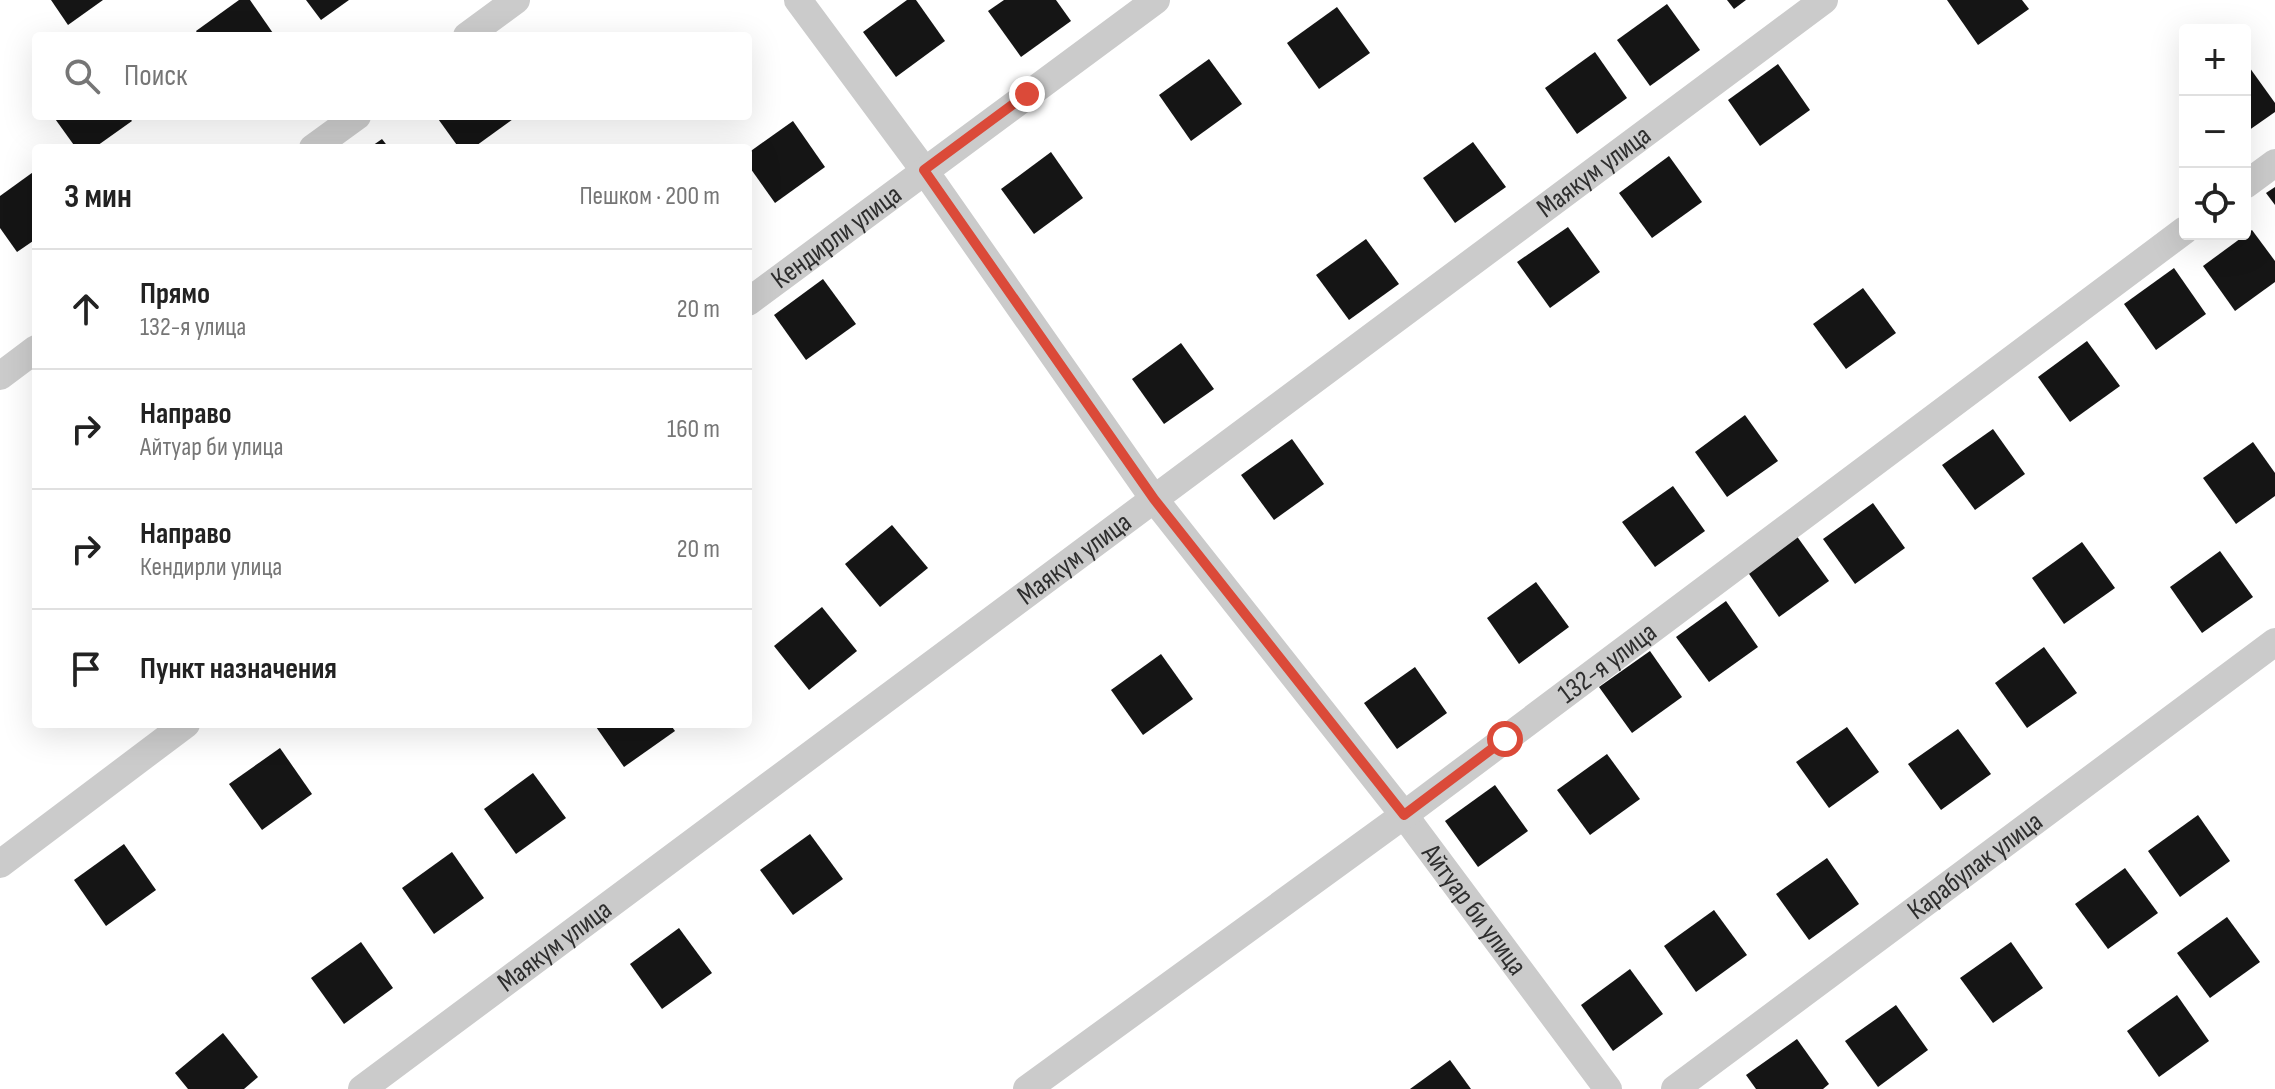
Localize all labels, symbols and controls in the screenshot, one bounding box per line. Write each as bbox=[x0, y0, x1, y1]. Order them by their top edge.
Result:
map controls bbox=[2179, 24, 2251, 240]
button: + bbox=[2179, 24, 2251, 96]
search box bbox=[32, 32, 752, 120]
icon: search bbox=[60, 54, 104, 98]
text: Поиск bbox=[124, 58, 187, 94]
route end bbox=[1009, 76, 1045, 112]
button: − bbox=[2179, 96, 2251, 168]
street label: Маякум улица bbox=[1530, 118, 1657, 225]
button: locate bbox=[2179, 168, 2251, 240]
text: 3 мин bbox=[64, 176, 132, 217]
street label: Кендирли улица bbox=[765, 178, 908, 295]
text: Пешком · 200 m bbox=[579, 181, 720, 212]
text: Прямо bbox=[140, 276, 210, 312]
icon: ahead bbox=[64, 287, 108, 331]
text: 20 m bbox=[677, 294, 720, 325]
text: 132-я улица bbox=[140, 312, 246, 343]
text: Направо bbox=[140, 396, 232, 432]
icon: right bbox=[64, 407, 108, 451]
text: 160 m bbox=[667, 414, 720, 445]
text: Айтуар би улица bbox=[140, 432, 284, 463]
street label: Маякум улица bbox=[1011, 505, 1138, 612]
text: Направо bbox=[140, 516, 232, 552]
icon: right bbox=[64, 527, 108, 571]
text: 20 m bbox=[677, 534, 720, 565]
text: Кендирли улица bbox=[140, 552, 282, 583]
street label: 132-я улица bbox=[1552, 615, 1663, 710]
icon: arrive bbox=[64, 647, 108, 691]
text: Пункт назначения bbox=[140, 651, 337, 687]
route start bbox=[1487, 721, 1523, 757]
street label: Карабулак улица bbox=[1901, 805, 2049, 927]
street label: Айтуар би улица bbox=[1414, 837, 1534, 982]
street label: Маякум улица bbox=[491, 892, 618, 999]

